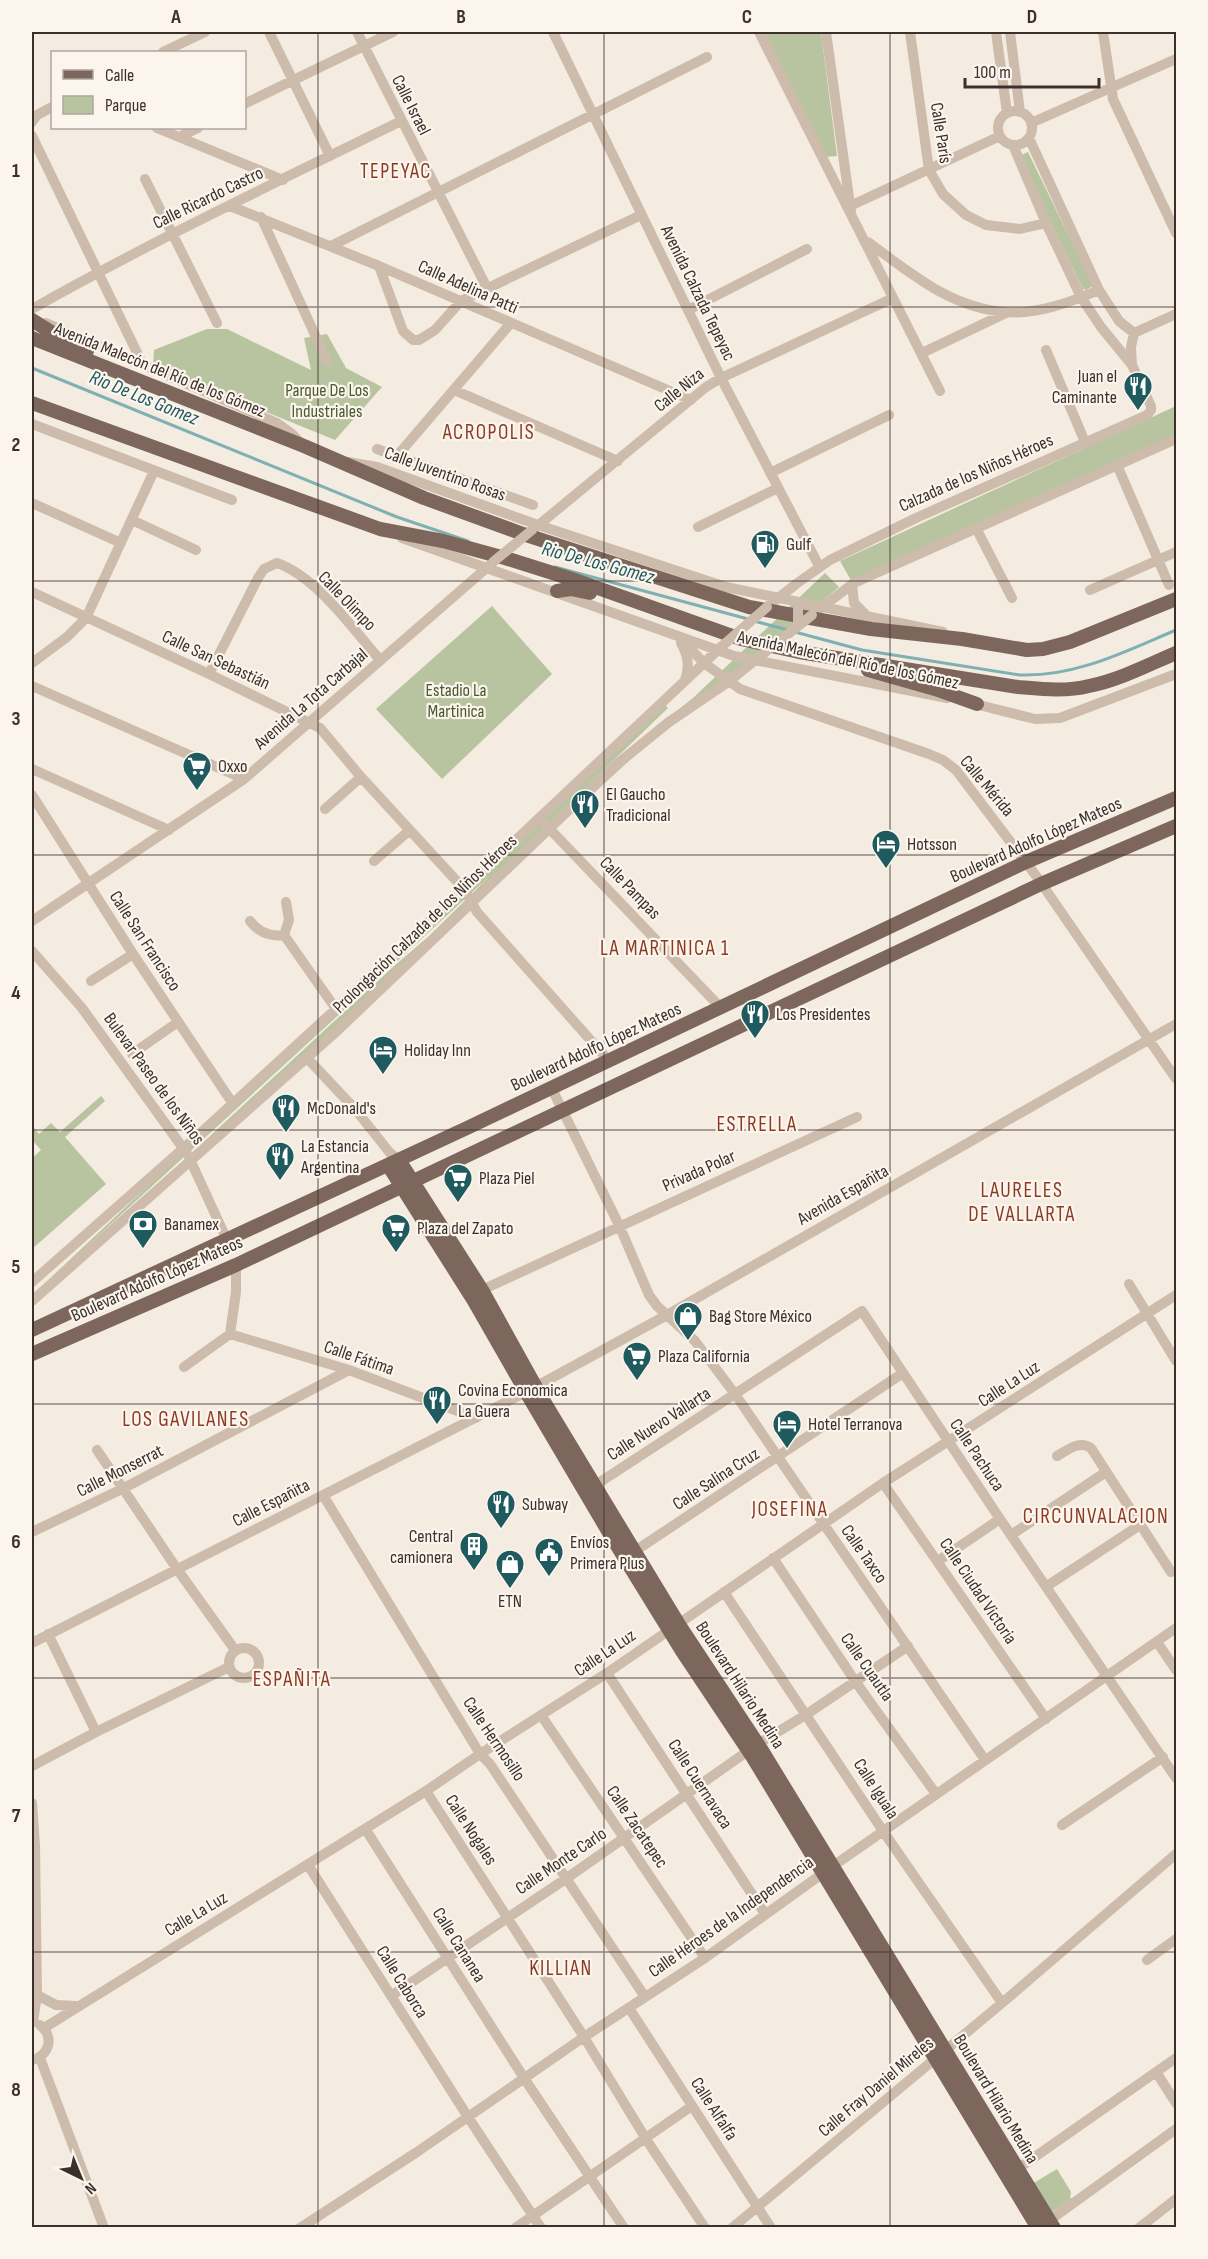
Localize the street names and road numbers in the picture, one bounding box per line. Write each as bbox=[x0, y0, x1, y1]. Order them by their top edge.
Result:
street label: Calle Israel bbox=[387, 71, 435, 139]
street label: Calle París bbox=[926, 101, 956, 165]
street label: Calle Ricardo Castro bbox=[149, 162, 267, 234]
street label: Avenida Calzada Tepeyac bbox=[656, 221, 740, 364]
street label: Calle Adelina Patti bbox=[415, 256, 521, 318]
street label: Avenida Malecón del Río de los Gómez bbox=[51, 318, 269, 422]
street label: Calle Niza bbox=[650, 364, 708, 416]
street label: Calzada de los Niños Héroes bbox=[896, 430, 1056, 516]
street label: Calle Juventino Rosas bbox=[382, 442, 508, 506]
street label: Calle Olimpo bbox=[314, 567, 380, 635]
street label: Calle San Sebastián bbox=[159, 626, 273, 694]
street label: Avenida Malecón del Río de los Gómez bbox=[734, 626, 961, 694]
street label: Avenida La Tota Carbajal bbox=[249, 644, 372, 755]
street label: Calle Mérida bbox=[955, 751, 1019, 821]
street label: Boulevard Adolfo López Mateos bbox=[947, 793, 1125, 887]
street label: Prolongación Calzada de los Niños Héroes bbox=[329, 830, 521, 1018]
street label: Calle Pampas bbox=[595, 852, 665, 924]
street label: Calle San Francisco bbox=[105, 887, 185, 995]
street label: Boulevard Adolfo López Mateos bbox=[508, 998, 684, 1096]
street label: Bulevar Paseo de los Niños bbox=[99, 1009, 209, 1149]
street label: Privada Polar bbox=[659, 1146, 739, 1196]
street label: Avenida Españita bbox=[793, 1160, 892, 1230]
street label: Boulevard Adolfo López Mateos bbox=[68, 1232, 246, 1326]
street label: Calle Fátima bbox=[321, 1336, 397, 1380]
street label: Calle La Luz bbox=[974, 1356, 1044, 1412]
street label: Calle Nuevo Vallarta bbox=[603, 1383, 715, 1465]
street label: Calle Pachuca bbox=[945, 1415, 1009, 1495]
street label: Calle Monserrat bbox=[73, 1440, 167, 1502]
street label: Calle Salina Cruz bbox=[669, 1443, 764, 1515]
street label: Calle Españita bbox=[229, 1475, 313, 1531]
street label: Calle Taxco bbox=[836, 1521, 892, 1587]
street label: Calle Ciudad Victoria bbox=[935, 1534, 1021, 1648]
street label: Boulevard Hilario Medina bbox=[691, 1617, 789, 1753]
street label: Calle La Luz bbox=[570, 1625, 640, 1681]
street label: Calle Cuautla bbox=[836, 1629, 898, 1705]
street label: Calle Hermosillo bbox=[458, 1693, 530, 1785]
street label: Calle Cuernavaca bbox=[663, 1735, 737, 1833]
street label: Calle Iguala bbox=[849, 1755, 903, 1823]
street label: Calle Zacatepec bbox=[602, 1782, 672, 1872]
street label: Calle Nogales bbox=[440, 1791, 502, 1869]
street label: Calle Monte Carlo bbox=[512, 1823, 610, 1899]
street label: Calle Héroes de la Independencia bbox=[644, 1852, 818, 1982]
street label: Calle La Luz bbox=[161, 1887, 232, 1941]
street label: Calle Cananea bbox=[428, 1904, 490, 1986]
street label: Calle Caborca bbox=[372, 1942, 432, 2022]
street label: Boulevard Hilario Medina bbox=[949, 2030, 1043, 2168]
street label: Calle Fray Daniel Mireles bbox=[814, 2033, 938, 2141]
street label: Calle Alfalfa bbox=[686, 2074, 742, 2144]

